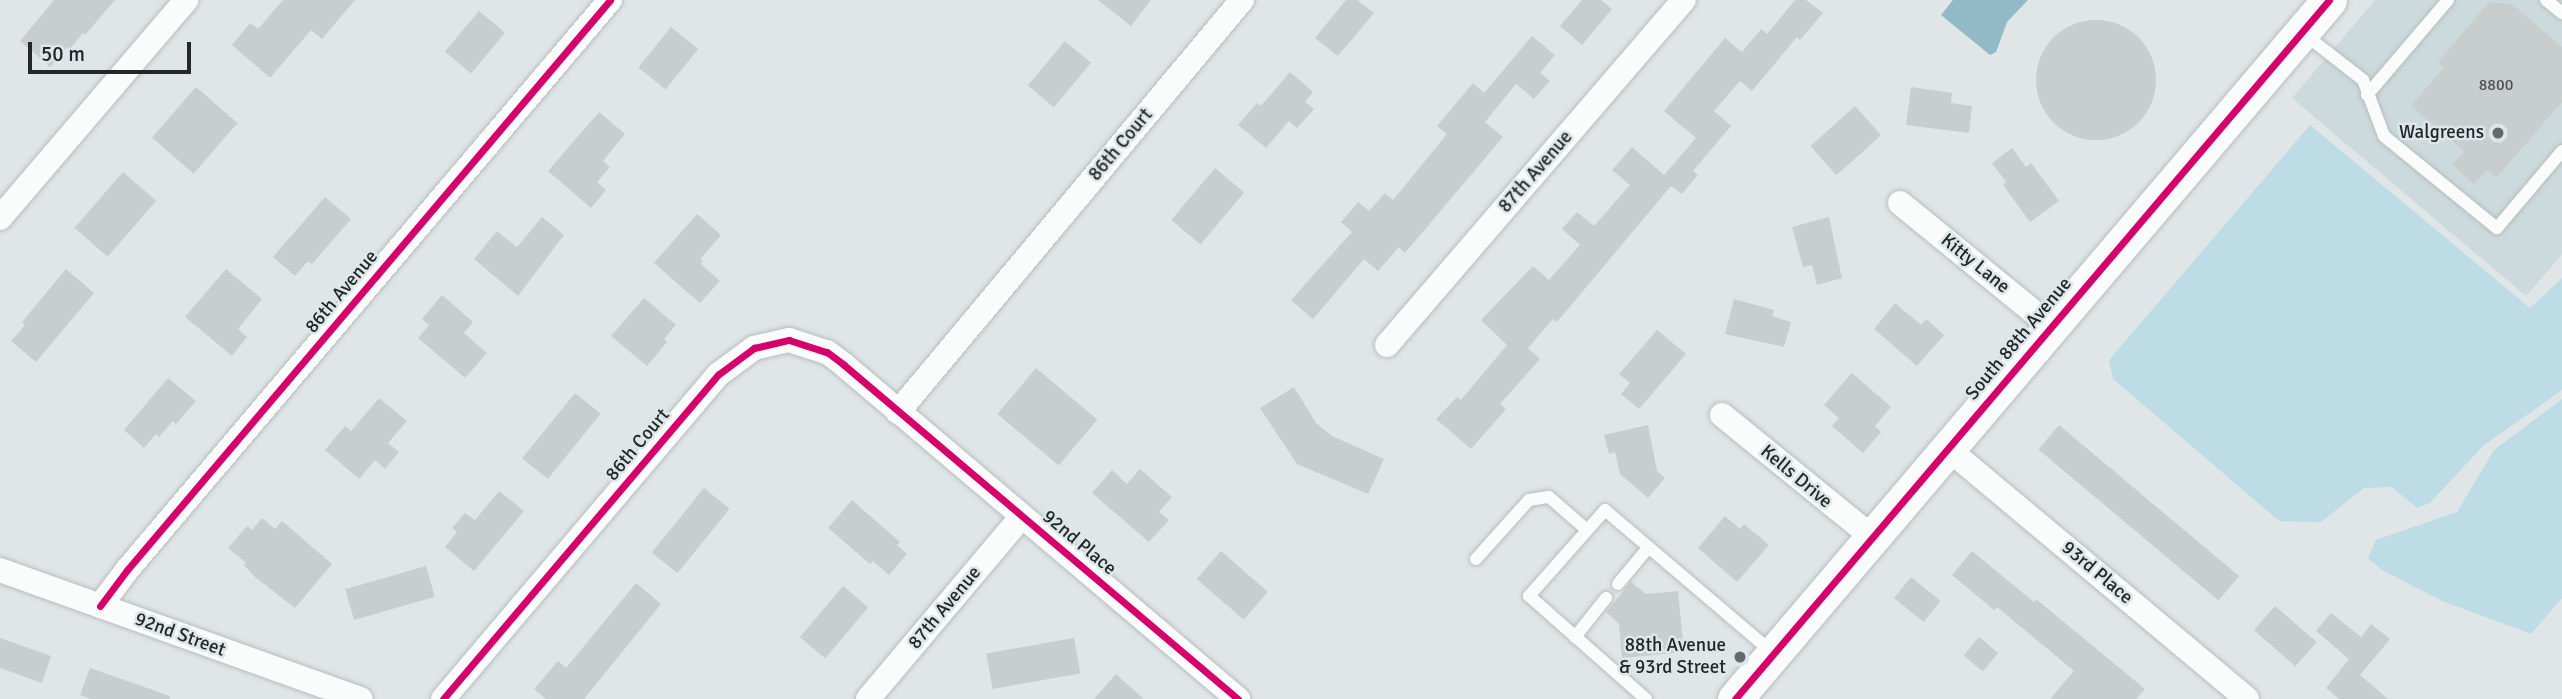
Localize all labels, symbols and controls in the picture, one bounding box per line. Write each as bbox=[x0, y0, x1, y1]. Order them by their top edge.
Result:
scale bar bbox=[32, 28, 194, 72]
text: 50 m bbox=[41, 41, 85, 67]
house number: 8800 bbox=[2479, 75, 2513, 95]
street label: 86th Court bbox=[1084, 104, 1158, 186]
place label: Walgreens bbox=[2399, 122, 2484, 144]
marker: Walgreens bbox=[2490, 125, 2506, 141]
street label: 87th Avenue bbox=[1494, 126, 1578, 218]
street label: Kitty Lane bbox=[1936, 229, 2014, 299]
street label: 86th Avenue bbox=[301, 246, 383, 338]
street label: South 88th Avenue bbox=[1961, 273, 2077, 405]
street label: 86th Court bbox=[601, 404, 675, 486]
street label: Kells Drive bbox=[1756, 440, 1836, 514]
street label: 92nd Place bbox=[1037, 506, 1121, 580]
street label: 93rd Place bbox=[2057, 537, 2137, 609]
street label: 87th Avenue bbox=[904, 562, 986, 654]
street label: 92nd Street bbox=[132, 608, 228, 662]
place label: 88th Avenue & 93rd Street bbox=[1619, 635, 1726, 679]
marker: 88th Avenue & 93rd Street bbox=[1732, 649, 1748, 665]

